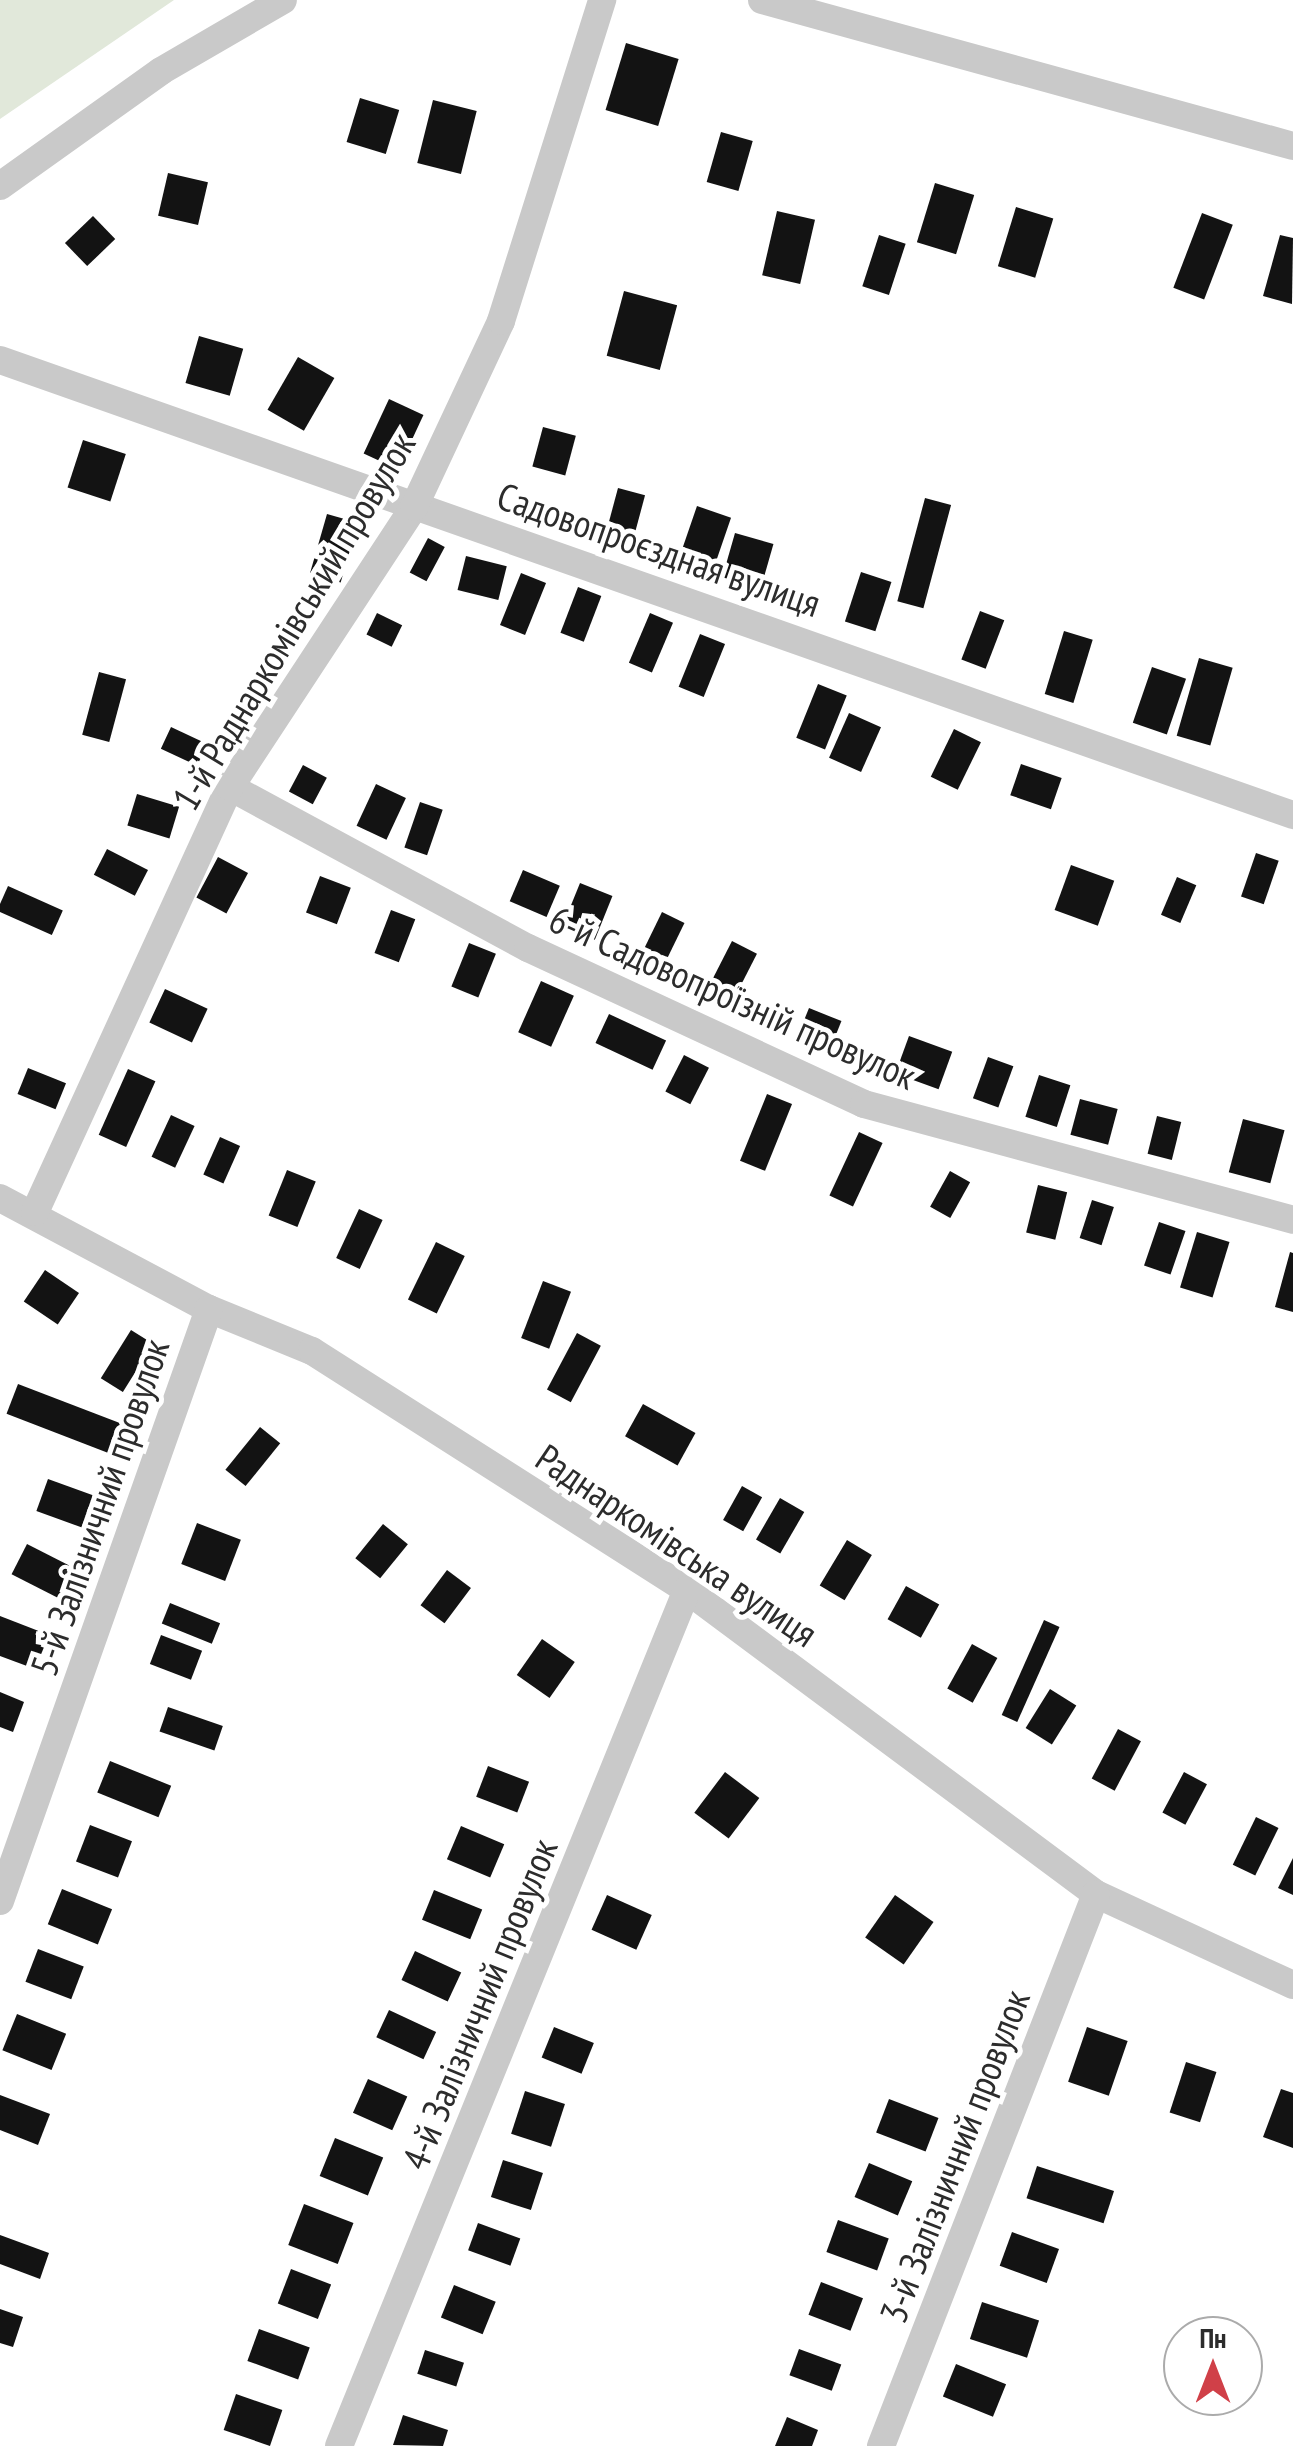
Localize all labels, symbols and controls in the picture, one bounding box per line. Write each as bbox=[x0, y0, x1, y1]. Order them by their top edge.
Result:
street label: 1-й Раднаркомівський провулок bbox=[162, 424, 424, 818]
street label: Садовопроєздная вулиця bbox=[492, 472, 826, 626]
street label: 6-й Садовопроїзній провулок bbox=[543, 896, 923, 1098]
street label: 5-й Залізничний провулок bbox=[20, 1333, 178, 1681]
street label: Раднаркомівська вулиця bbox=[528, 1434, 826, 1656]
street label: 4-й Залізничний провулок bbox=[392, 1832, 566, 2176]
street label: 3-й Залізничний провулок bbox=[870, 1983, 1038, 2329]
north arrow bbox=[1163, 2316, 1263, 2416]
text: Пн bbox=[1199, 2319, 1227, 2356]

